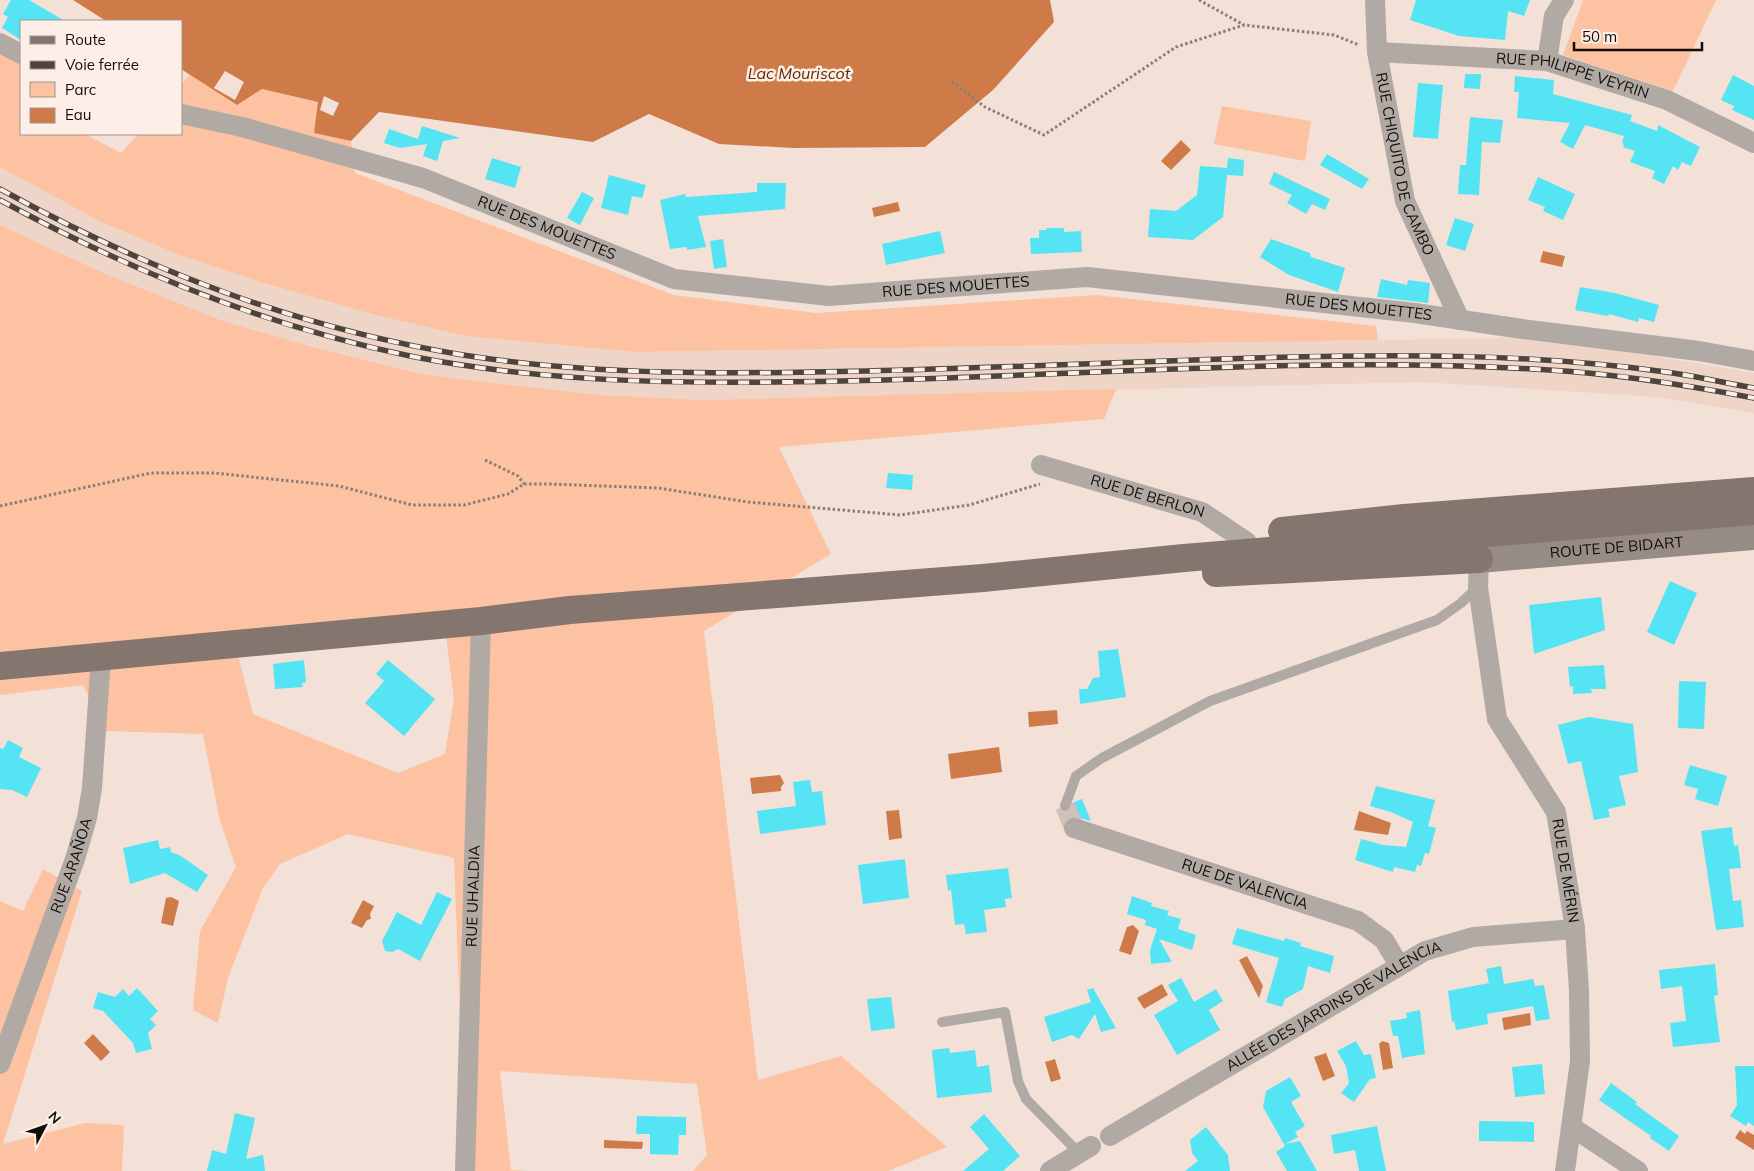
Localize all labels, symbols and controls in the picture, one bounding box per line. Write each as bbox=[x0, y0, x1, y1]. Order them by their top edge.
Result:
legend bbox=[20, 20, 182, 135]
scale bar bbox=[1574, 20, 1702, 52]
text: 50 m bbox=[1582, 27, 1617, 46]
text: Route bbox=[65, 30, 106, 49]
street label: RUE PHILIPPE VEYRIN bbox=[1496, 48, 1651, 103]
text: Voie ferrée bbox=[65, 55, 139, 74]
water label: Lac Mouriscot bbox=[748, 63, 851, 83]
street label: RUE CHIQUITO DE CAMBO bbox=[1372, 71, 1439, 259]
text: Parc bbox=[65, 80, 96, 99]
text: Eau bbox=[65, 105, 91, 124]
street label: RUE DES MOUETTES bbox=[475, 191, 619, 264]
street label: RUE DES MOUETTES bbox=[881, 271, 1030, 301]
street label: RUE DES MOUETTES bbox=[1284, 289, 1434, 324]
street label: RUE DE BERLON bbox=[1088, 470, 1207, 521]
street label: ROUTE DE BIDART bbox=[1549, 532, 1684, 562]
street label: RUE ARAÑOA bbox=[46, 815, 96, 916]
street label: RUE DE MÉRIN bbox=[1548, 817, 1584, 924]
street label: RUE UHALDIA bbox=[462, 845, 483, 947]
street label: RUE DE VALENCIA bbox=[1179, 854, 1311, 913]
street label: ALLÉE DES JARDINS DE VALENCIA bbox=[1222, 937, 1444, 1075]
north arrow bbox=[20, 1101, 70, 1151]
text: N bbox=[45, 1108, 65, 1127]

